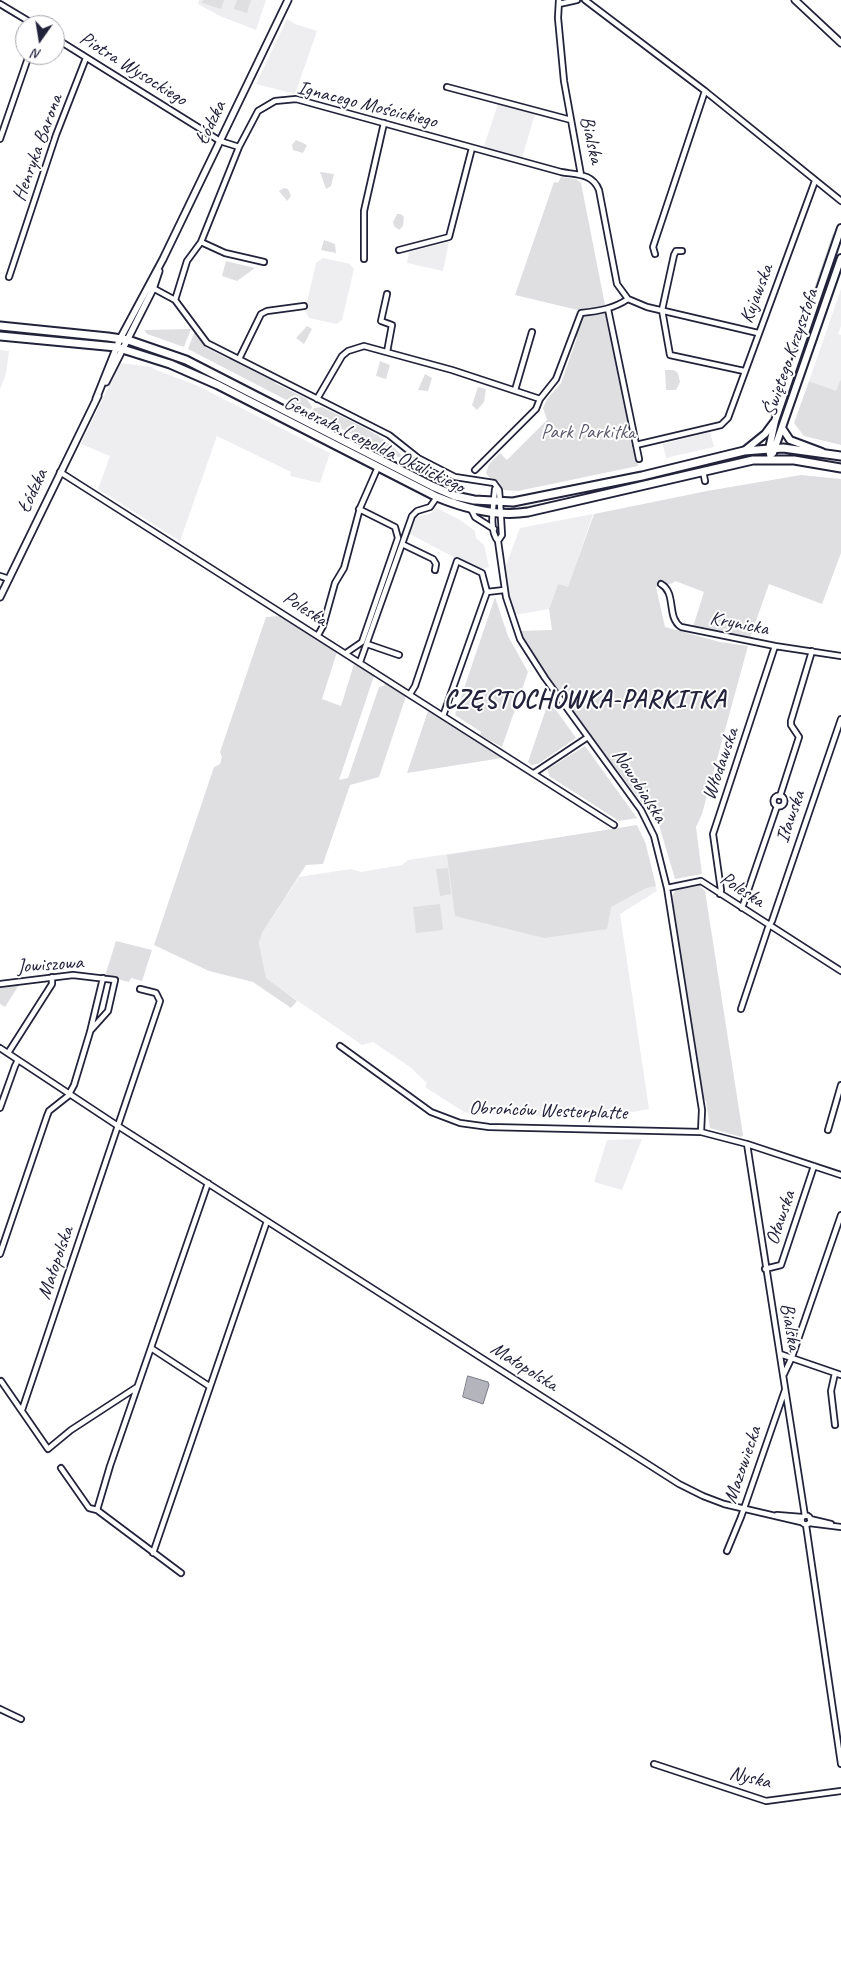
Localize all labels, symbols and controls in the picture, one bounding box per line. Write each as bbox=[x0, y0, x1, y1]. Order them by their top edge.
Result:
north arrow bbox=[15, 15, 65, 65]
street label: Piotra Wysockiego bbox=[75, 27, 191, 111]
text: N bbox=[31, 45, 43, 63]
street label: Ignacego Mościckiego bbox=[295, 76, 439, 134]
street label: Henryka Barona bbox=[8, 91, 68, 205]
street label: Łódzka bbox=[190, 97, 232, 149]
street label: Bialska bbox=[574, 114, 608, 166]
street label: Kujawska bbox=[735, 261, 779, 327]
street label: Świętego Krzysztofa bbox=[758, 286, 824, 420]
street label: Generała Leopolda Okulickiego bbox=[280, 391, 468, 499]
park label: Park Parkitka bbox=[541, 421, 635, 445]
street label: Łódzka bbox=[12, 465, 54, 517]
street label: Poleska bbox=[278, 586, 332, 632]
street label: Krynicka bbox=[708, 607, 770, 641]
district label: CZĘSTOCHÓWKA-PARKITKA bbox=[442, 685, 728, 715]
street label: Włodawska bbox=[698, 725, 744, 803]
street label: Nowobialska bbox=[606, 745, 672, 827]
street label: Iławska bbox=[771, 788, 811, 846]
street label: Poleska bbox=[715, 867, 769, 913]
street label: Jowiszowa bbox=[16, 951, 84, 979]
street label: Obrońców Westerplatte bbox=[468, 1096, 628, 1126]
street label: Oławska bbox=[761, 1188, 801, 1248]
street label: Małopolska bbox=[32, 1224, 80, 1302]
street label: Bialska bbox=[774, 1301, 806, 1353]
street label: Małopolska bbox=[486, 1337, 562, 1397]
street label: Mazowiecka bbox=[719, 1423, 767, 1507]
street label: Nyska bbox=[727, 1761, 773, 1795]

